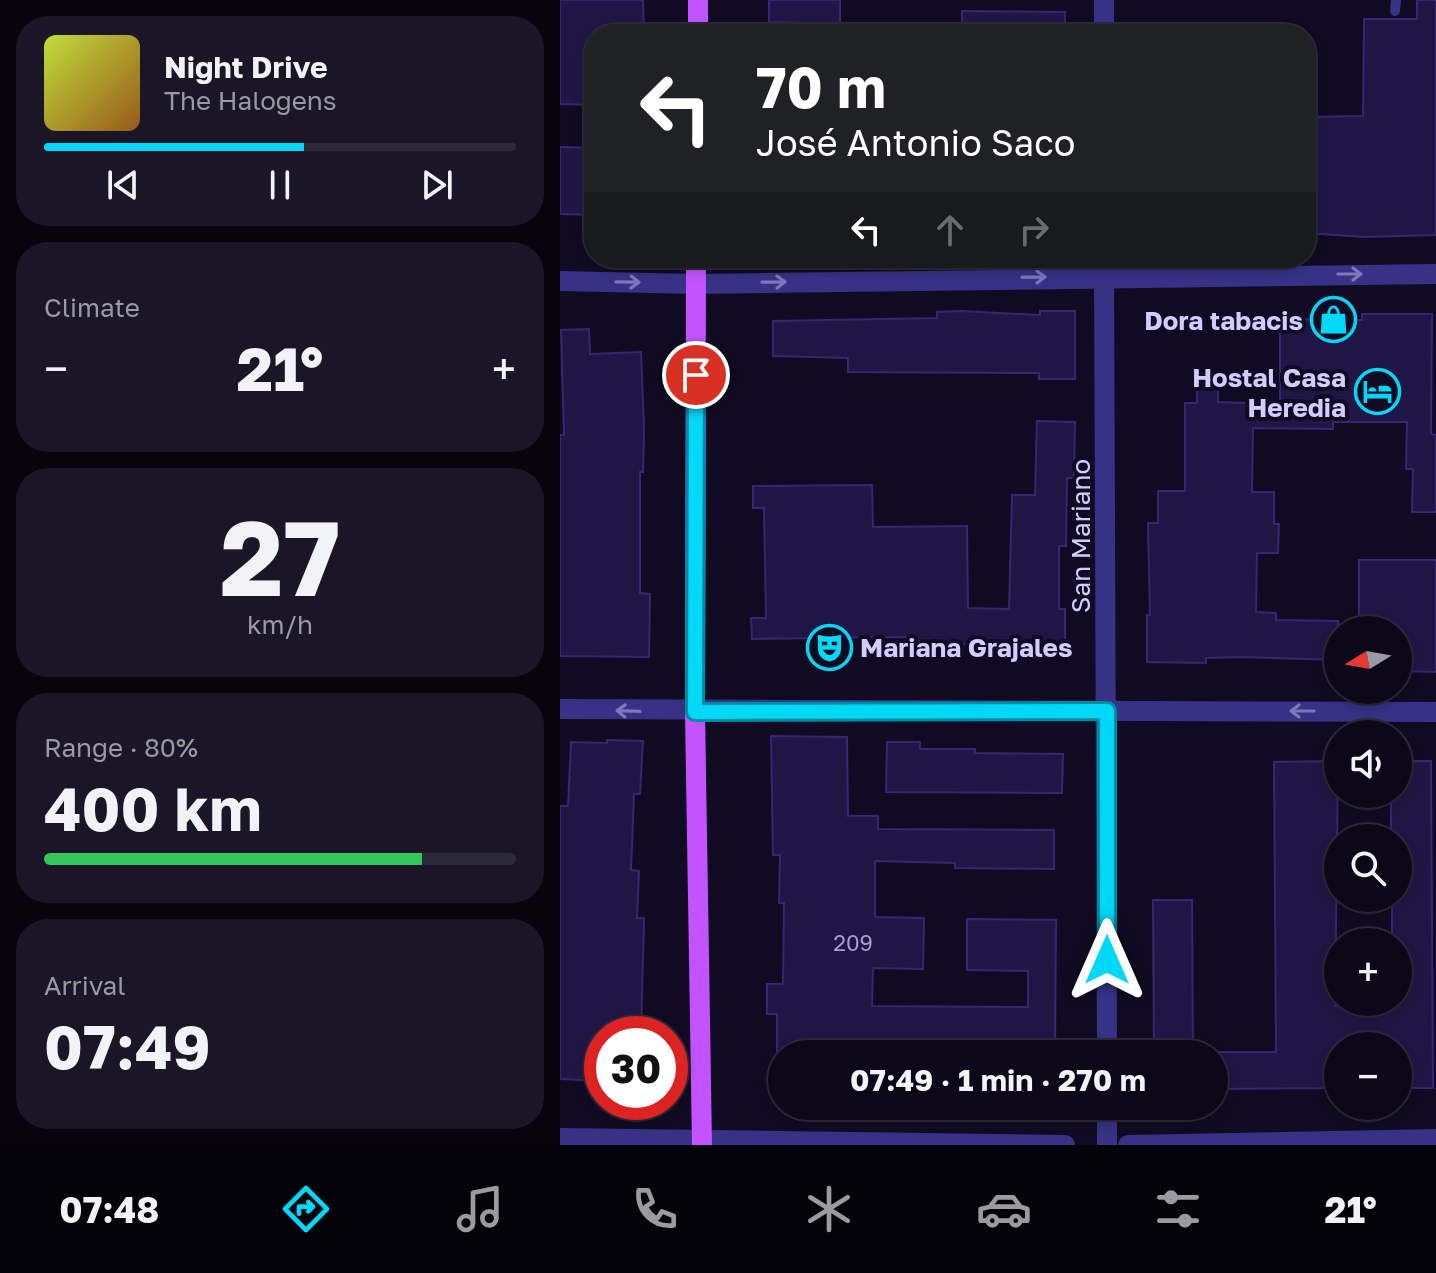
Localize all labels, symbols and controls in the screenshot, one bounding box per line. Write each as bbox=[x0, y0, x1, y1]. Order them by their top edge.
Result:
text: Night Drive bbox=[164, 49, 328, 85]
text: 70 m bbox=[756, 53, 886, 120]
icon: left bbox=[624, 56, 728, 160]
text: The Halogens bbox=[164, 85, 337, 116]
text: José Antonio Saco bbox=[756, 121, 1075, 164]
icon: previous bbox=[101, 163, 145, 207]
icon: pause bbox=[258, 163, 302, 207]
icon: next bbox=[415, 163, 459, 207]
icon: left bbox=[844, 208, 888, 252]
icon: ahead bbox=[928, 208, 972, 252]
icon: right bbox=[1012, 208, 1056, 252]
one-way arrow bbox=[1336, 267, 1363, 282]
one-way arrow bbox=[1020, 269, 1047, 285]
one-way arrow bbox=[614, 274, 641, 290]
one-way arrow bbox=[760, 274, 787, 290]
text: Climate bbox=[44, 292, 140, 323]
shop icon: Dora tabacis bbox=[1310, 296, 1358, 344]
place label: Dora tabacis bbox=[1144, 305, 1303, 336]
text: 21° bbox=[237, 332, 323, 404]
pin bbox=[662, 341, 730, 409]
text: − bbox=[44, 342, 68, 395]
text: + bbox=[492, 342, 516, 395]
icon: arrive bbox=[674, 353, 718, 397]
place label: Hostal Casa Heredia bbox=[1192, 362, 1346, 423]
hotel icon: Hostal Casa Heredia bbox=[1353, 368, 1401, 416]
street label: San Mariano bbox=[1065, 459, 1096, 613]
text: 27 bbox=[220, 494, 340, 619]
text: km/h bbox=[247, 609, 313, 640]
north arrow bbox=[1324, 616, 1412, 704]
map controls bbox=[1324, 616, 1412, 1120]
theatre icon: Mariana Grajales bbox=[805, 623, 853, 671]
place label: Mariana Grajales bbox=[860, 632, 1073, 663]
one-way arrow bbox=[615, 703, 642, 718]
one-way arrow bbox=[1289, 703, 1316, 719]
button: sound bbox=[1324, 720, 1412, 808]
text: Range · 80% bbox=[44, 732, 198, 763]
text: 400 km bbox=[44, 772, 262, 844]
button: search bbox=[1324, 824, 1412, 912]
position arrow bbox=[1065, 918, 1149, 1002]
button: + bbox=[1324, 928, 1412, 1016]
house number: 209 bbox=[833, 929, 873, 956]
text: Arrival bbox=[44, 970, 125, 1001]
text: 07:49 bbox=[44, 1010, 211, 1082]
speed limit sign: 30 bbox=[584, 1016, 688, 1120]
button: − bbox=[1324, 1032, 1412, 1120]
text: 07:49 · 1 min · 270 m bbox=[850, 1062, 1146, 1098]
icon: directions bbox=[278, 1181, 334, 1237]
icon: music bbox=[452, 1181, 508, 1237]
icon: phone bbox=[627, 1181, 683, 1237]
icon: climate bbox=[801, 1181, 857, 1237]
icon: car bbox=[976, 1181, 1032, 1237]
icon: filters bbox=[1150, 1181, 1206, 1237]
text: 07:48 bbox=[59, 1188, 159, 1231]
text: 21° bbox=[1325, 1188, 1377, 1231]

